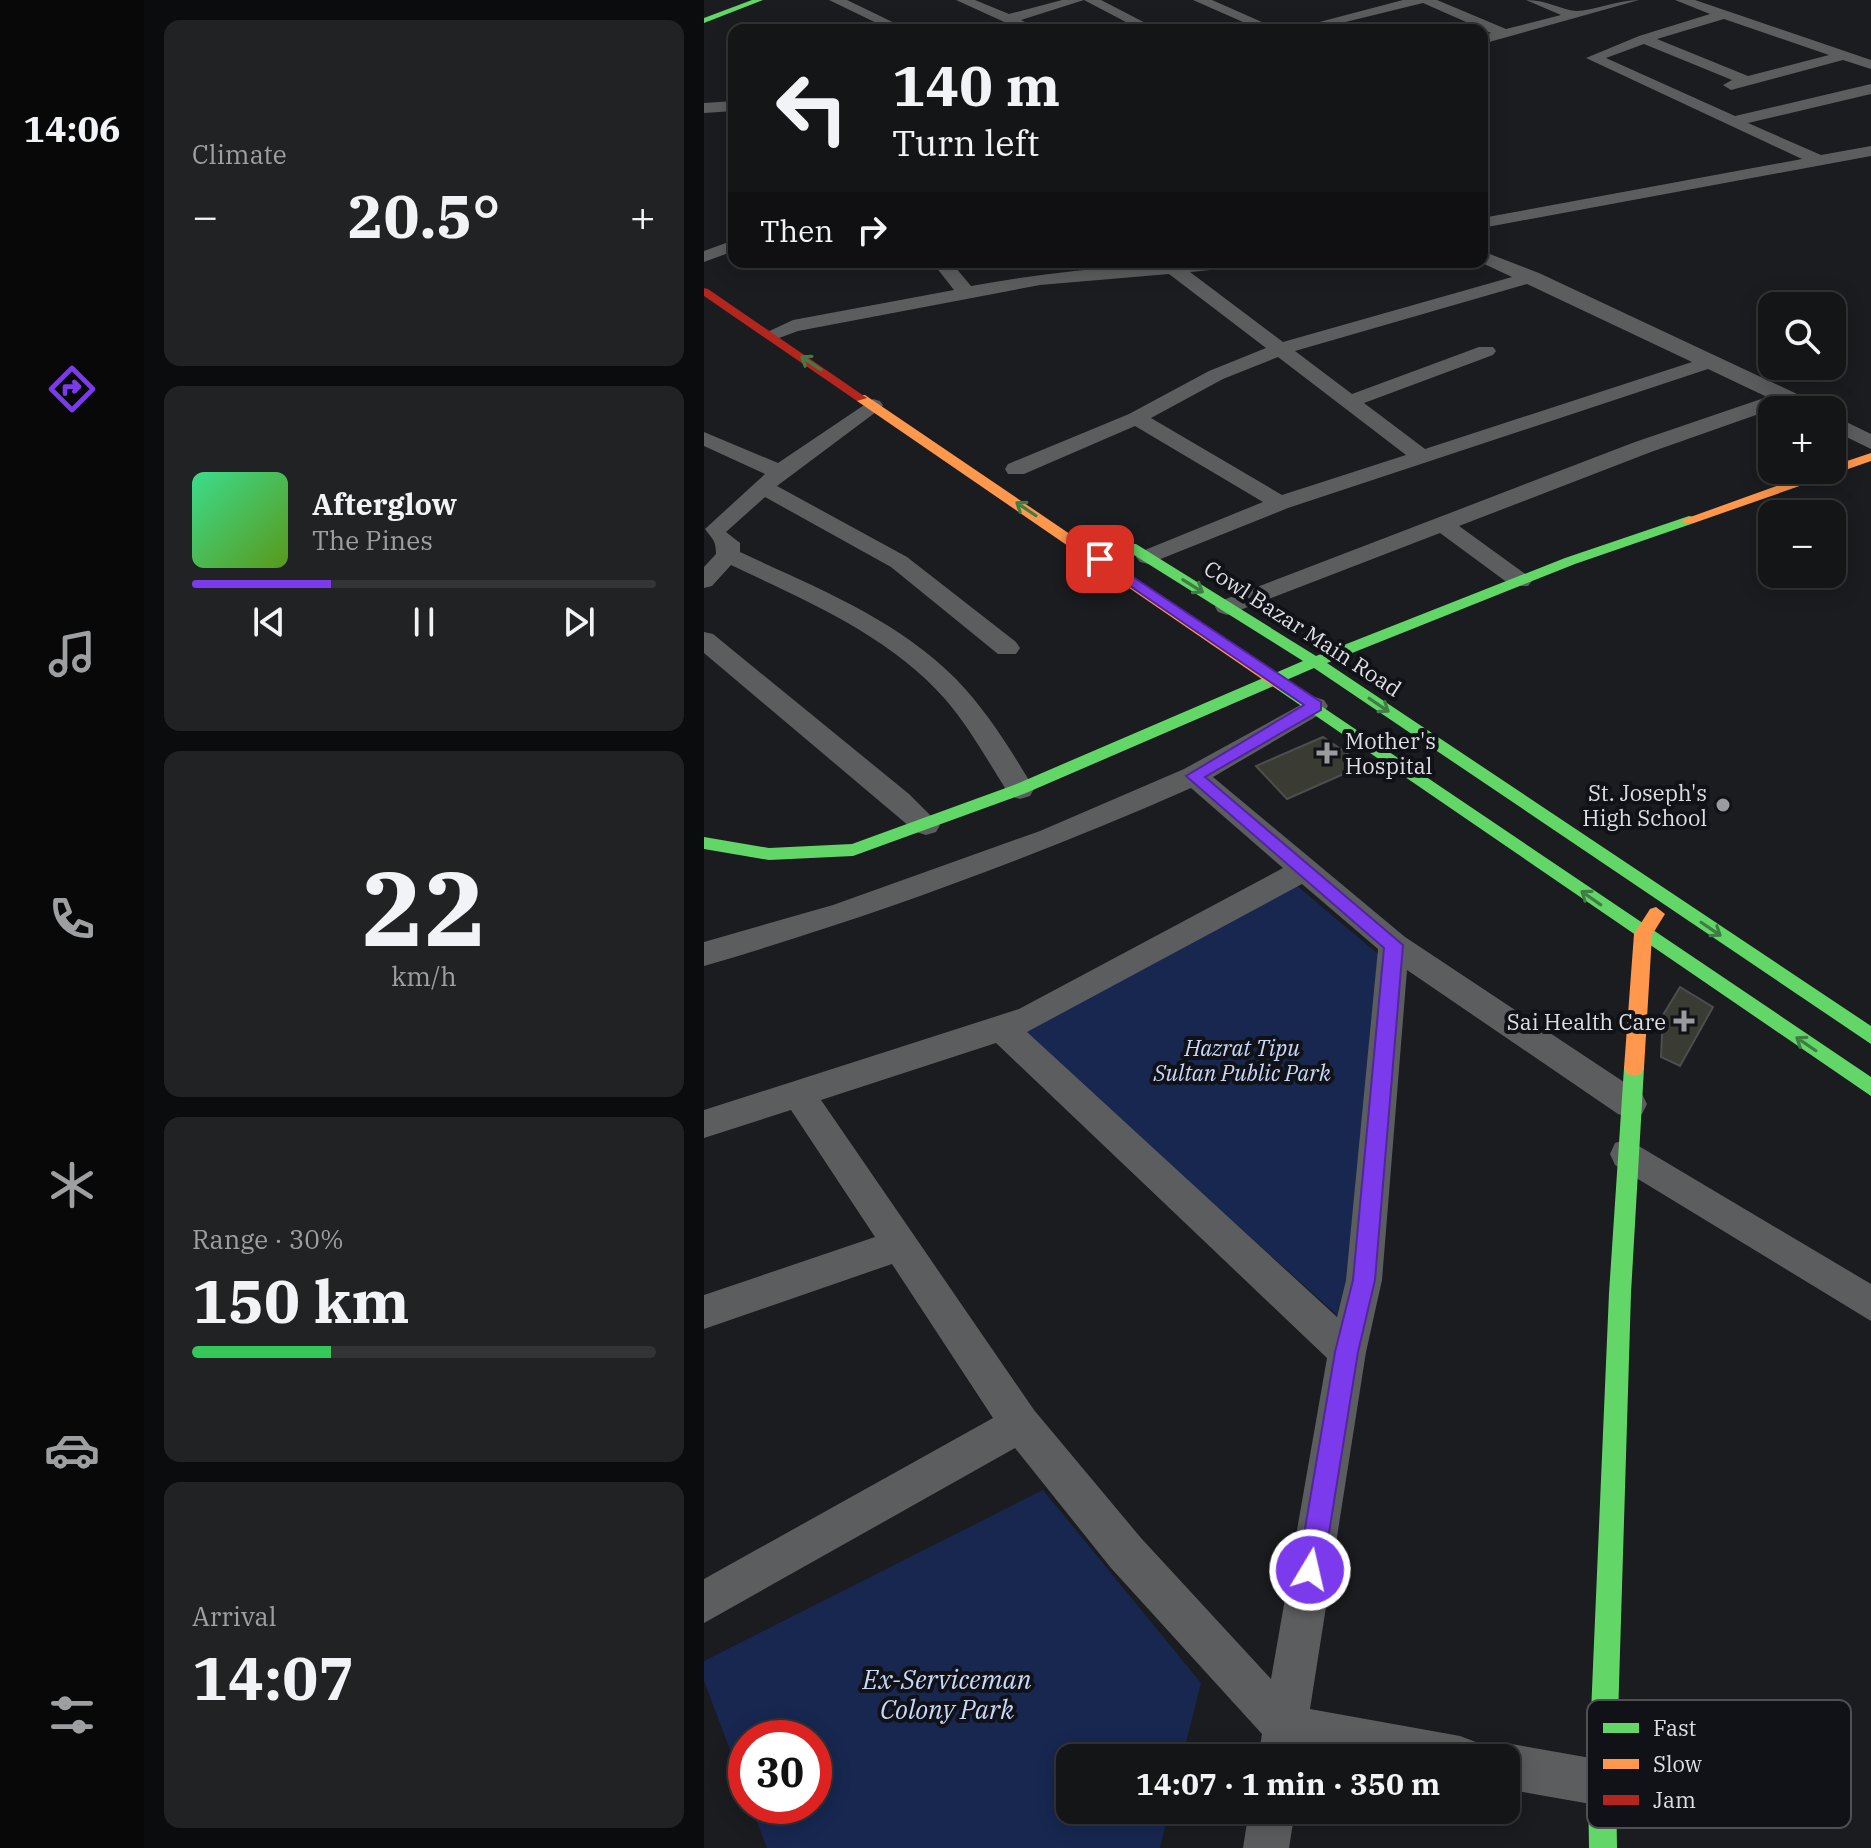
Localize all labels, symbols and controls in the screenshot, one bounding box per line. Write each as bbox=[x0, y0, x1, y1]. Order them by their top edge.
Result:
text: 140 m bbox=[892, 49, 1060, 121]
icon: left bbox=[760, 56, 864, 160]
text: 14:06 bbox=[23, 105, 121, 152]
text: Turn left bbox=[892, 119, 1039, 166]
text: Climate bbox=[192, 137, 287, 171]
text: 20.5° bbox=[347, 176, 501, 255]
text: − bbox=[192, 187, 218, 244]
text: + bbox=[630, 187, 656, 244]
icon: right bbox=[850, 208, 894, 252]
text: Then bbox=[760, 211, 834, 250]
map controls bbox=[1758, 292, 1846, 588]
button: search bbox=[1758, 292, 1846, 380]
one-way arrow bbox=[801, 355, 823, 371]
icon: directions bbox=[44, 361, 100, 417]
button: + bbox=[1758, 396, 1846, 484]
text: Afterglow bbox=[312, 484, 457, 523]
button: − bbox=[1758, 500, 1846, 588]
one-way arrow bbox=[1016, 501, 1038, 517]
text: The Pines bbox=[312, 523, 433, 557]
pin bbox=[1066, 525, 1134, 593]
icon: arrive bbox=[1078, 537, 1122, 581]
street label: Cowl Bazar Main Road bbox=[1199, 553, 1407, 703]
one-way arrow bbox=[1181, 577, 1203, 594]
icon: previous bbox=[247, 600, 291, 644]
icon: pause bbox=[402, 600, 446, 644]
icon: next bbox=[557, 600, 601, 644]
icon: music bbox=[44, 626, 100, 682]
one-way arrow bbox=[1368, 697, 1390, 713]
place label: Mother's Hospital bbox=[1345, 726, 1436, 780]
marker: Mother's Hospital bbox=[1316, 742, 1338, 764]
place label: St. Joseph's High School bbox=[1582, 778, 1707, 832]
marker: St. Joseph's High School bbox=[1714, 796, 1732, 814]
text: 22 bbox=[362, 839, 486, 975]
one-way arrow bbox=[1581, 890, 1603, 906]
icon: phone bbox=[44, 891, 100, 947]
one-way arrow bbox=[1700, 920, 1722, 937]
text: km/h bbox=[391, 959, 457, 993]
place label: Sai Health Care bbox=[1507, 1007, 1666, 1036]
marker: Sai Health Care bbox=[1673, 1010, 1695, 1032]
park label: Hazrat Tipu Sultan Public Park bbox=[1152, 1033, 1331, 1087]
one-way arrow bbox=[1796, 1036, 1818, 1052]
icon: climate bbox=[44, 1157, 100, 1213]
text: Range · 30% bbox=[192, 1222, 344, 1256]
text: 150 km bbox=[192, 1261, 410, 1340]
icon: car bbox=[44, 1422, 100, 1478]
position arrow bbox=[1268, 1528, 1352, 1612]
text: Arrival bbox=[192, 1599, 277, 1633]
text: 14:07 bbox=[192, 1638, 354, 1717]
park label: Ex-Serviceman Colony Park bbox=[862, 1662, 1032, 1726]
icon: filters bbox=[44, 1687, 100, 1743]
legend bbox=[1587, 1700, 1851, 1828]
text: Fast bbox=[1653, 1713, 1696, 1742]
speed limit sign: 30 bbox=[728, 1720, 832, 1824]
text: Slow bbox=[1653, 1749, 1702, 1778]
text: 14:07 · 1 min · 350 m bbox=[1136, 1764, 1440, 1803]
text: Jam bbox=[1653, 1785, 1696, 1814]

